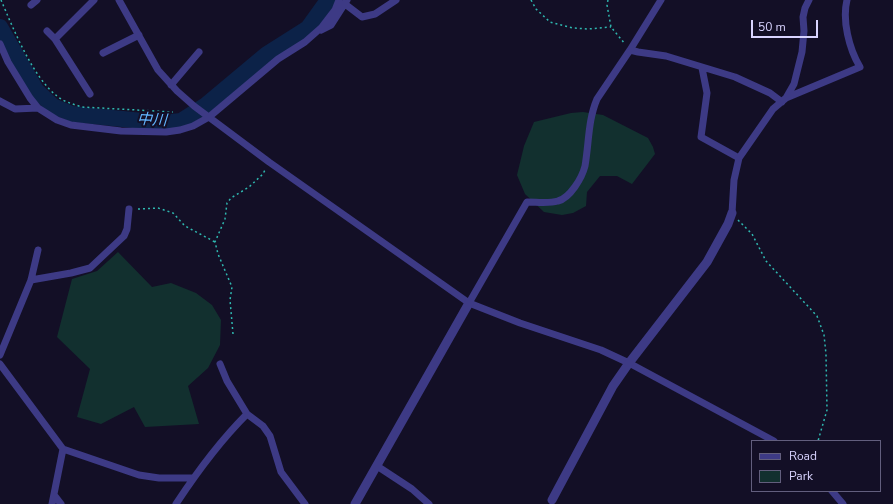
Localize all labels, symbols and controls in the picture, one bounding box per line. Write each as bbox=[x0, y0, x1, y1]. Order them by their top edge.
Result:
scale bar bbox=[753, 12, 820, 38]
text: 50 m bbox=[758, 19, 786, 35]
water label: 中川 bbox=[137, 111, 167, 131]
legend bbox=[751, 440, 881, 492]
text: Road bbox=[789, 448, 817, 464]
text: Park bbox=[789, 468, 813, 484]

